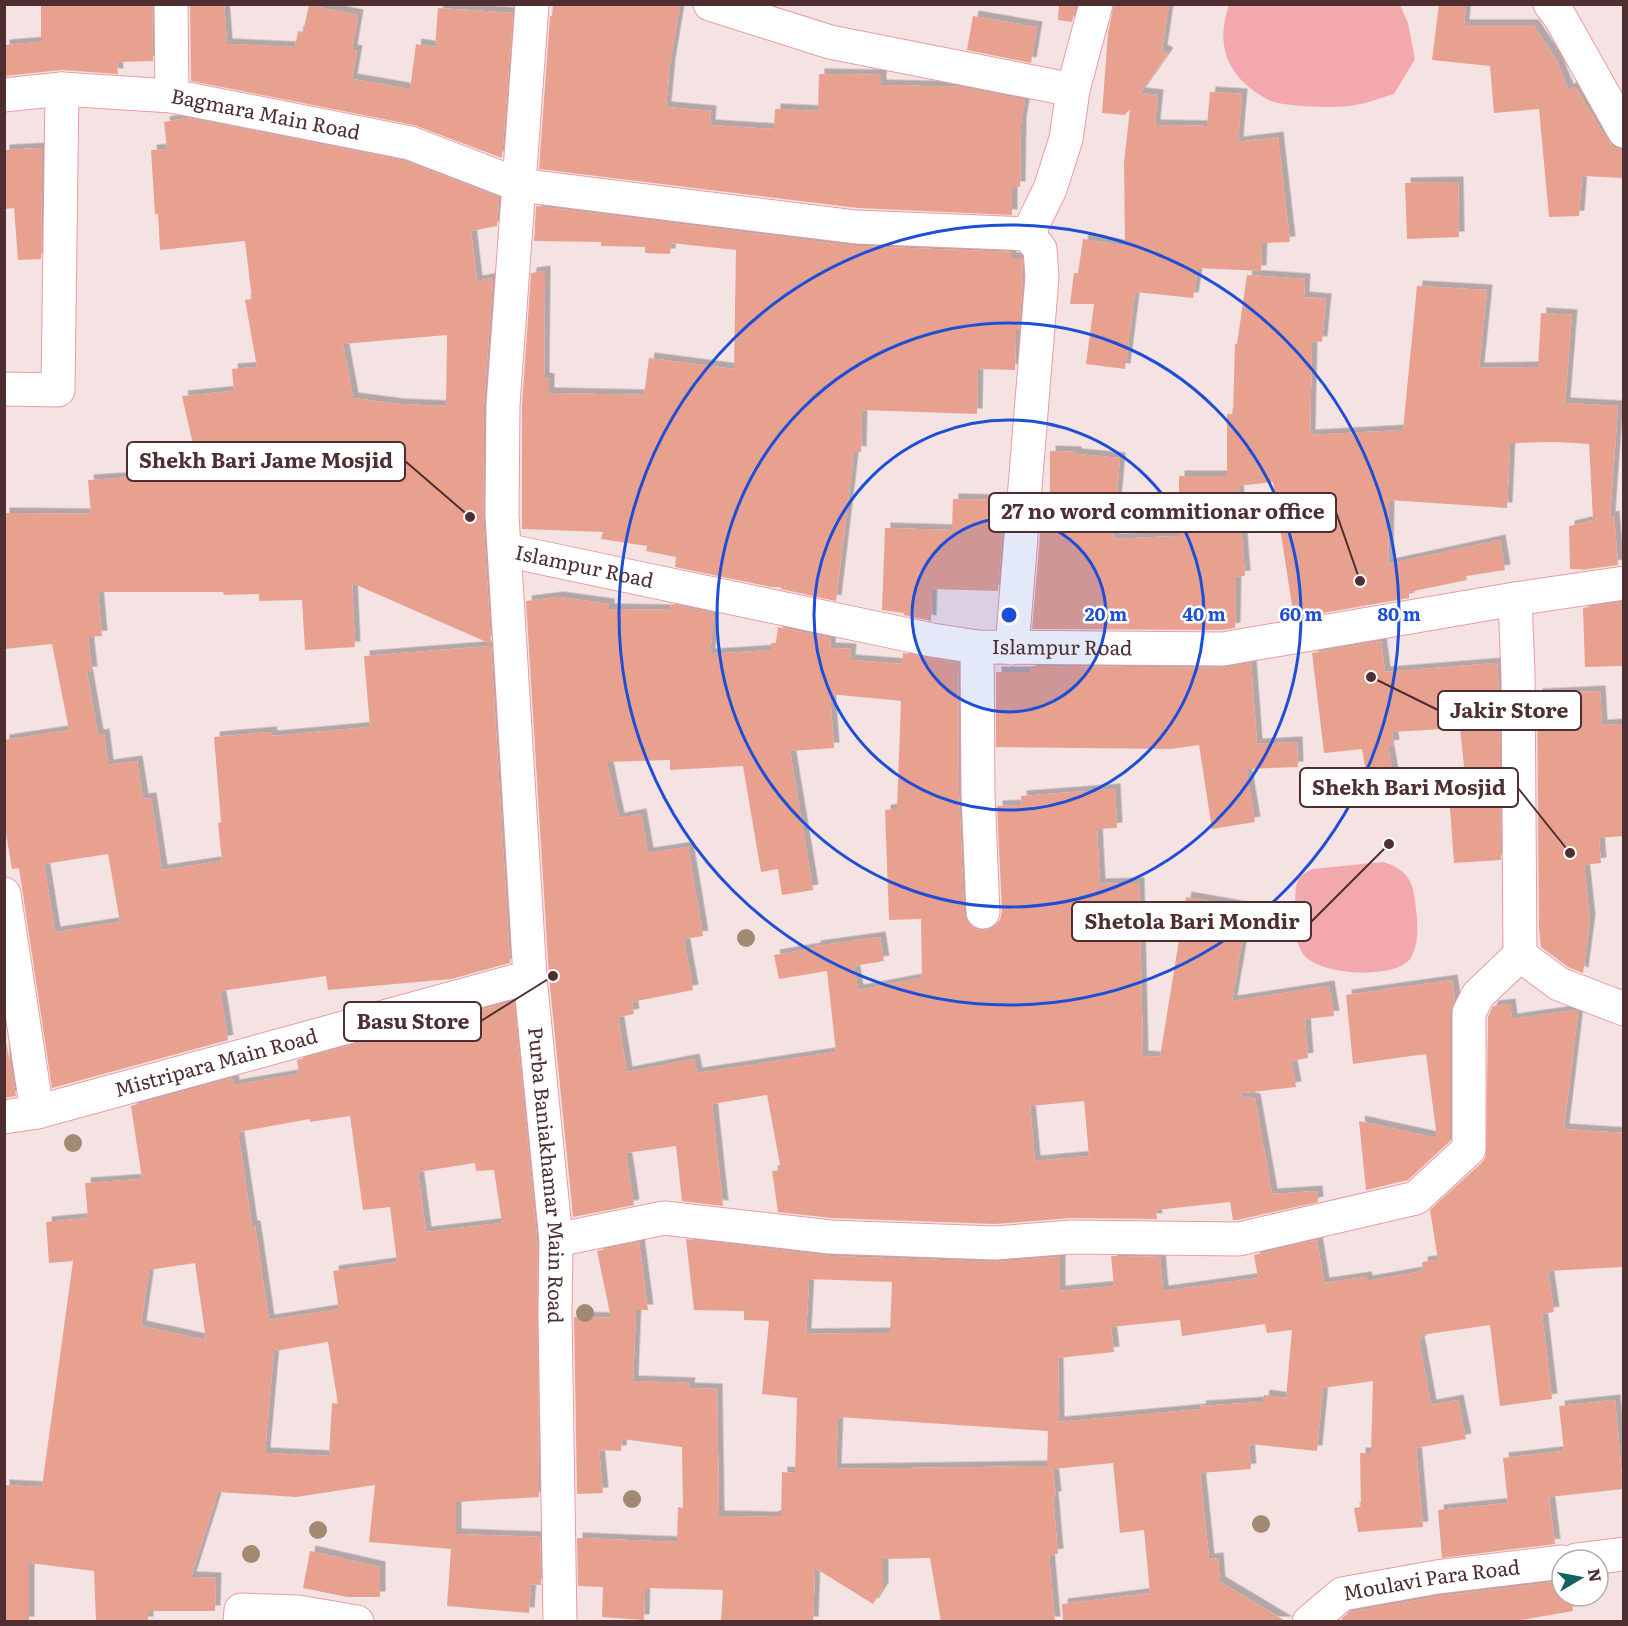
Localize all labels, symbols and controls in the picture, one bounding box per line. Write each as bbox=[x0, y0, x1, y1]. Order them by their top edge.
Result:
street label: Bagmara Main Road bbox=[169, 79, 363, 146]
callout: Shekh Bari Jame Mosjid bbox=[127, 442, 405, 481]
text: Shekh Bari Jame Mosjid bbox=[139, 443, 393, 474]
callout: 27 no word commitionar office bbox=[989, 493, 1336, 532]
text: 27 no word commitionar office bbox=[1001, 494, 1325, 525]
street label: Islampur Road bbox=[513, 536, 657, 594]
text: 20 m bbox=[1085, 600, 1127, 627]
text: 40 m bbox=[1182, 600, 1226, 627]
text: 60 m bbox=[1279, 600, 1323, 627]
text: 80 m bbox=[1377, 600, 1421, 627]
centre of rings bbox=[999, 605, 1019, 625]
street label: Islampur Road bbox=[992, 630, 1133, 661]
callout: Jakir Store bbox=[1438, 691, 1581, 730]
text: Jakir Store bbox=[1450, 693, 1568, 724]
callout: Shekh Bari Mosjid bbox=[1300, 768, 1518, 807]
text: Shekh Bari Mosjid bbox=[1312, 770, 1506, 801]
callout: Shetola Bari Mondir bbox=[1072, 902, 1311, 941]
text: Shetola Bari Mondir bbox=[1084, 904, 1300, 935]
callout: Basu Store bbox=[344, 1002, 481, 1041]
text: Basu Store bbox=[357, 1004, 470, 1035]
street label: Mistripara Main Road bbox=[111, 1019, 320, 1103]
street label: Purba Baniakhamar Main Road bbox=[522, 1025, 573, 1324]
north arrow bbox=[1550, 1548, 1610, 1608]
street label: Moulavi Para Road bbox=[1340, 1550, 1521, 1607]
text: N bbox=[1583, 1567, 1609, 1584]

